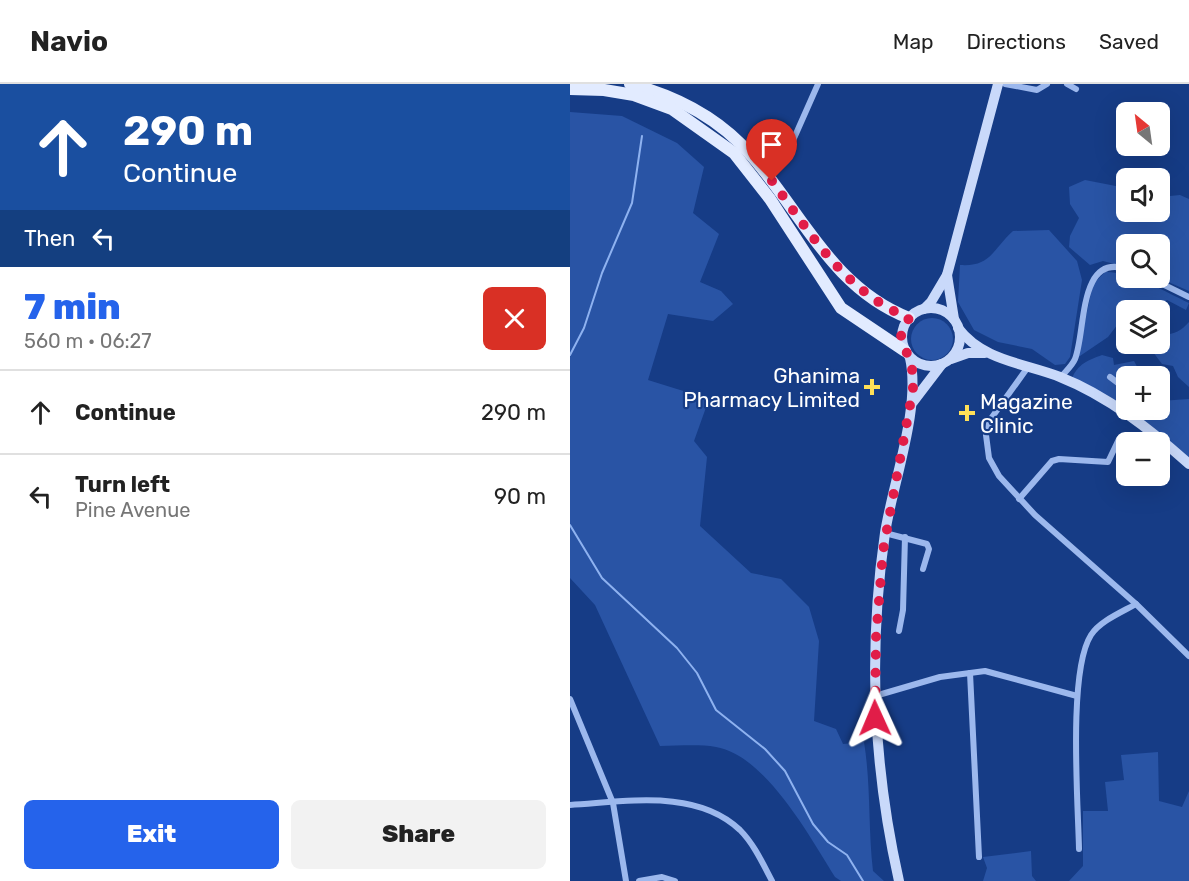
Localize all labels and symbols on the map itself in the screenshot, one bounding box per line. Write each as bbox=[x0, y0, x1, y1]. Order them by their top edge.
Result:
north arrow bbox=[1116, 102, 1170, 156]
pin bbox=[746, 119, 797, 181]
place label: Ghanima Pharmacy Limited bbox=[683, 363, 860, 412]
marker: Ghanima Pharmacy Limited bbox=[865, 380, 879, 394]
place label: Magazine Clinic bbox=[980, 389, 1073, 438]
marker: Magazine Clinic bbox=[958, 404, 976, 422]
position arrow bbox=[843, 686, 907, 750]

